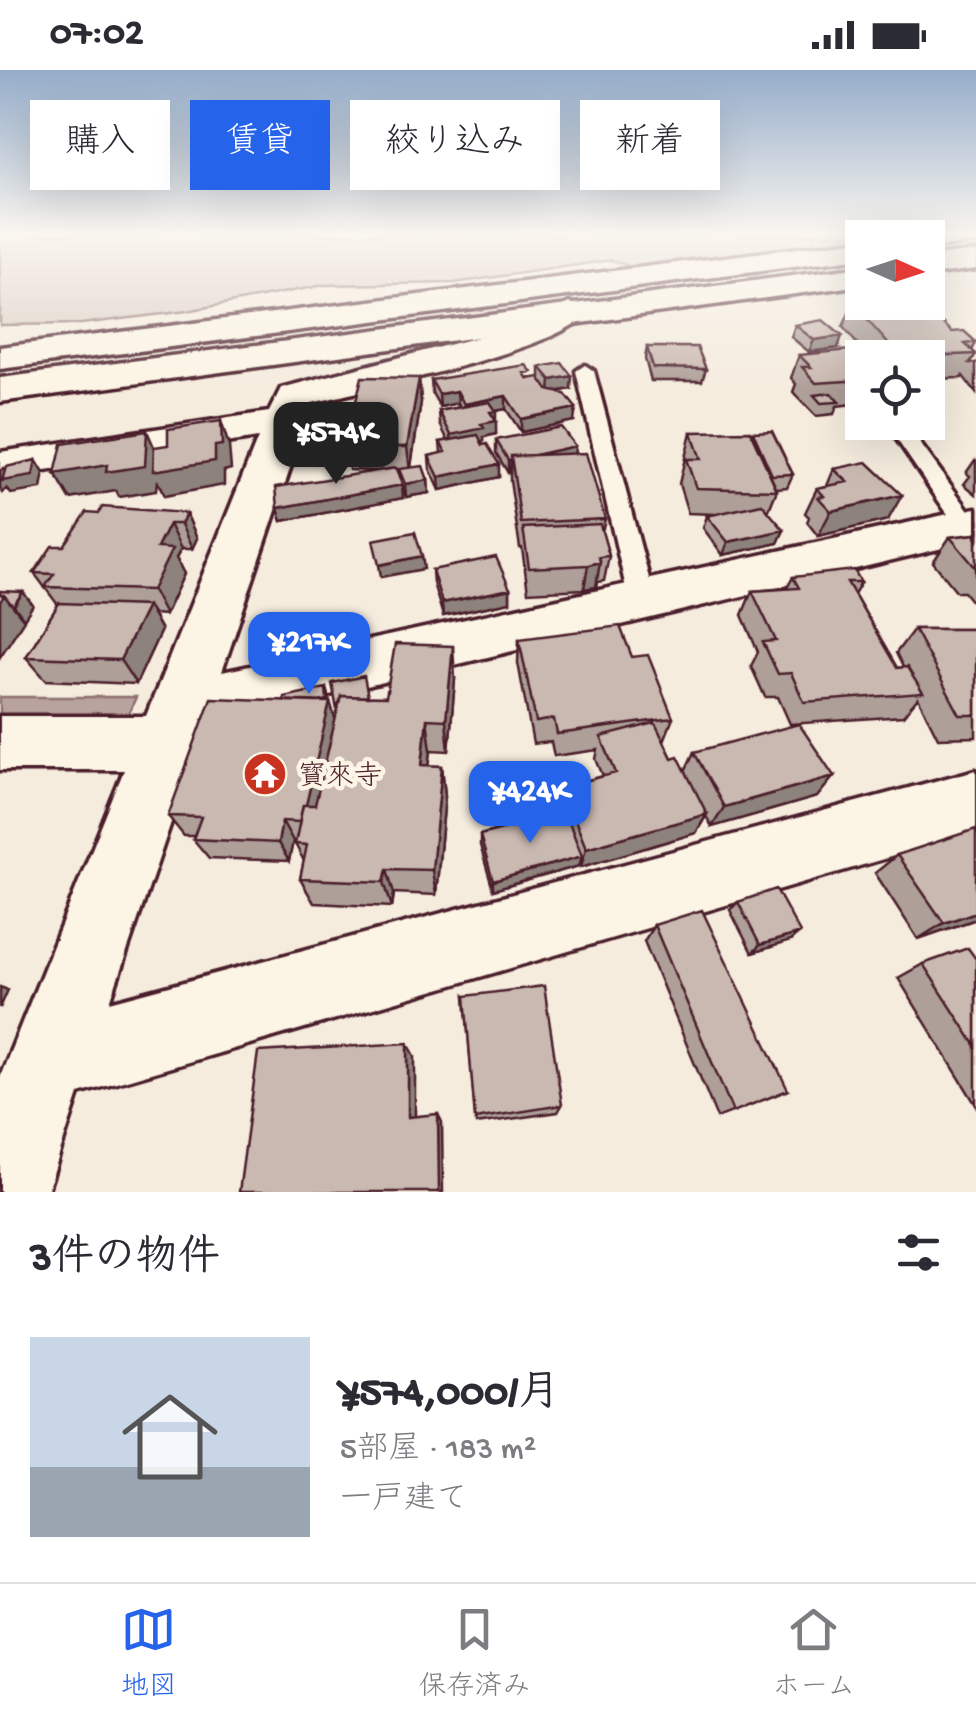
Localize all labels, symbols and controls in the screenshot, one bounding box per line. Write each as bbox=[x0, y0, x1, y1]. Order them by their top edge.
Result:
text: 07:02 bbox=[50, 13, 143, 57]
chip: 購入 bbox=[30, 100, 170, 190]
chip: 賃貸 bbox=[190, 100, 330, 190]
chip: 絞り込み bbox=[350, 100, 560, 190]
chip: 新着 bbox=[580, 100, 720, 190]
north arrow bbox=[845, 220, 945, 320]
map controls bbox=[845, 220, 945, 440]
button: locate bbox=[845, 340, 945, 440]
pin: ¥574K bbox=[266, 402, 406, 487]
text: ¥574K bbox=[295, 415, 377, 453]
pin: ¥217K bbox=[239, 612, 379, 697]
text: ¥217K bbox=[270, 625, 348, 663]
temple icon: 寳來寺 bbox=[242, 751, 288, 797]
place label: 寳來寺 bbox=[298, 760, 382, 795]
pin: ¥424K bbox=[460, 761, 600, 846]
text: ¥424K bbox=[491, 774, 569, 812]
icon: filters bbox=[891, 1225, 946, 1280]
text: 3件の物件 bbox=[30, 1236, 220, 1285]
text: ¥574,000/月 bbox=[340, 1371, 560, 1420]
icon: home bbox=[110, 1377, 230, 1497]
text: 5部屋 · 183 m² bbox=[340, 1432, 536, 1470]
text: 一戸建て bbox=[340, 1482, 468, 1520]
tab: 地図 bbox=[121, 1602, 177, 1705]
tab: 保存済み bbox=[419, 1602, 531, 1705]
tab: ホーム bbox=[772, 1602, 855, 1705]

